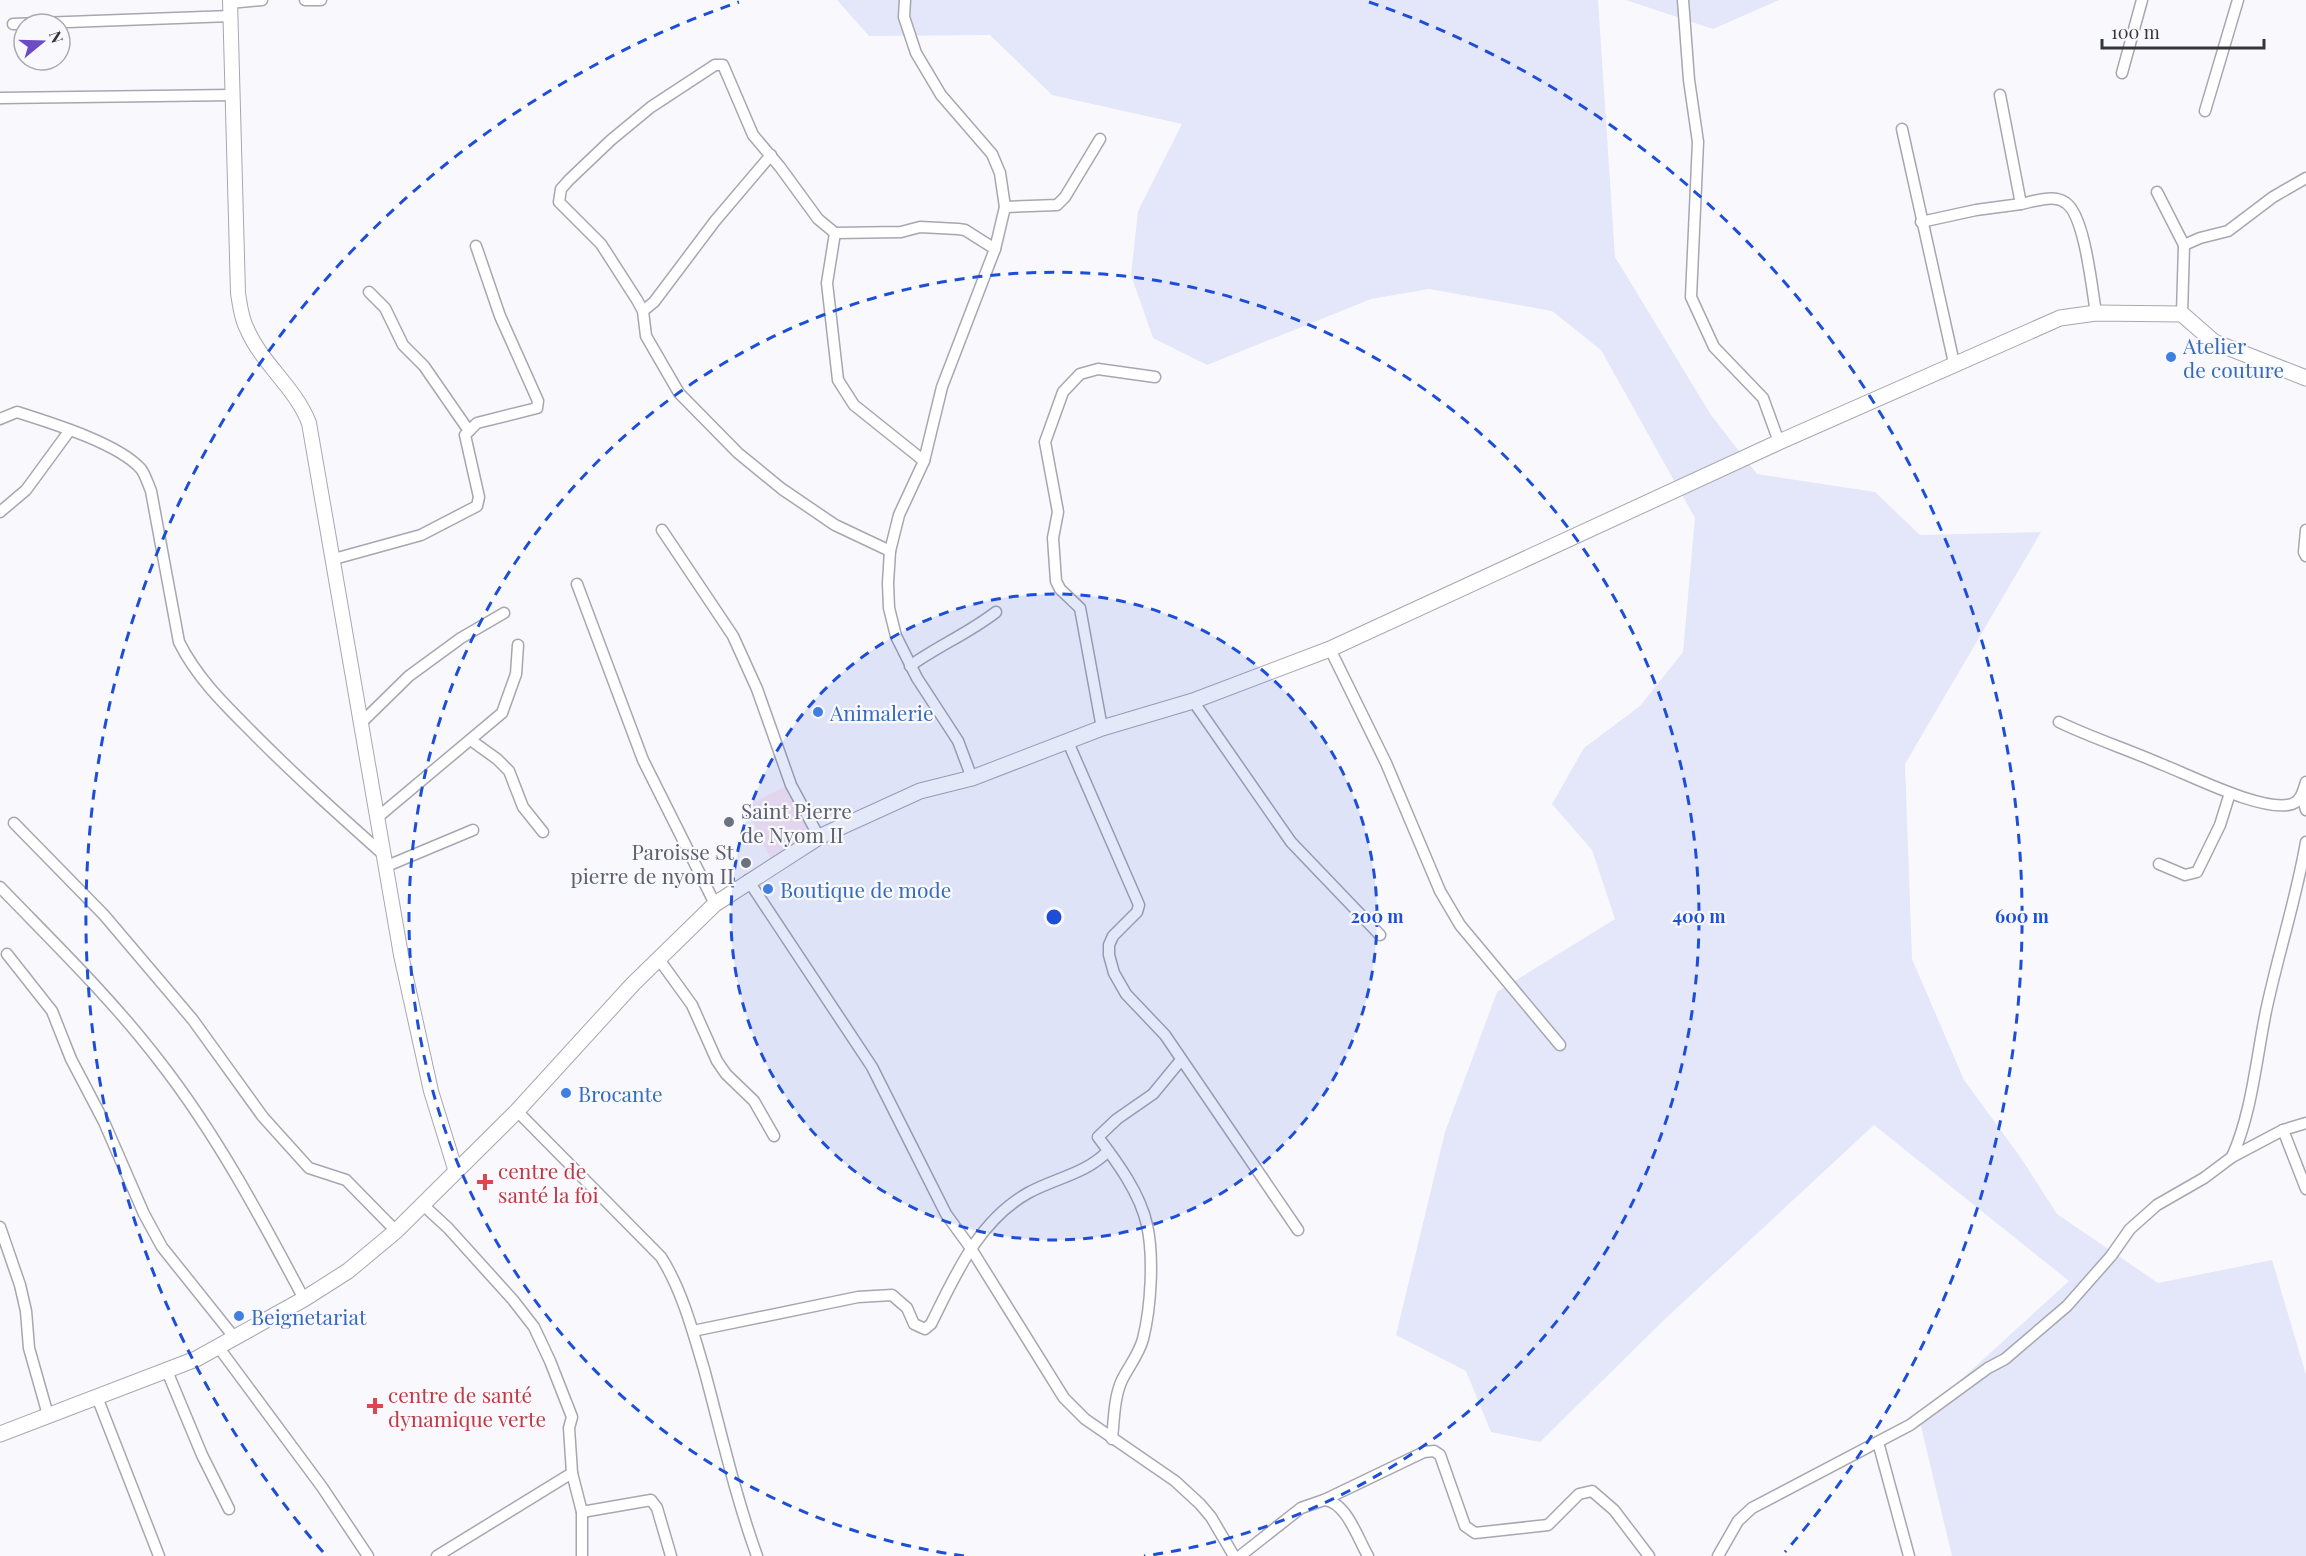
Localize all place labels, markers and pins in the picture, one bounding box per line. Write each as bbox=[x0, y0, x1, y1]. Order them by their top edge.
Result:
place label: Atelier de couture bbox=[2182, 331, 2284, 383]
marker: Atelier de couture bbox=[2164, 350, 2178, 364]
place label: Animalerie bbox=[829, 698, 934, 726]
marker: Animalerie bbox=[811, 705, 825, 719]
place label: Saint Pierre de Nyom II bbox=[741, 796, 852, 848]
marker: Saint Pierre de Nyom II bbox=[722, 815, 736, 829]
place label: Paroisse St pierre de nyom II bbox=[570, 837, 735, 889]
marker: Paroisse St pierre de nyom II bbox=[739, 856, 753, 870]
place label: Boutique de mode bbox=[780, 875, 951, 903]
marker: Boutique de mode bbox=[761, 882, 775, 896]
centre of rings bbox=[1044, 907, 1064, 927]
place label: Brocante bbox=[578, 1079, 663, 1107]
marker: Brocante bbox=[559, 1086, 573, 1100]
place label: centre de santé la foi bbox=[498, 1156, 599, 1208]
marker: centre de santé la foi bbox=[476, 1173, 494, 1191]
place label: Beignetariat bbox=[251, 1302, 367, 1330]
marker: Beignetariat bbox=[232, 1309, 246, 1323]
place label: centre de santé dynamique verte bbox=[388, 1380, 546, 1432]
marker: centre de santé dynamique verte bbox=[366, 1397, 384, 1415]

